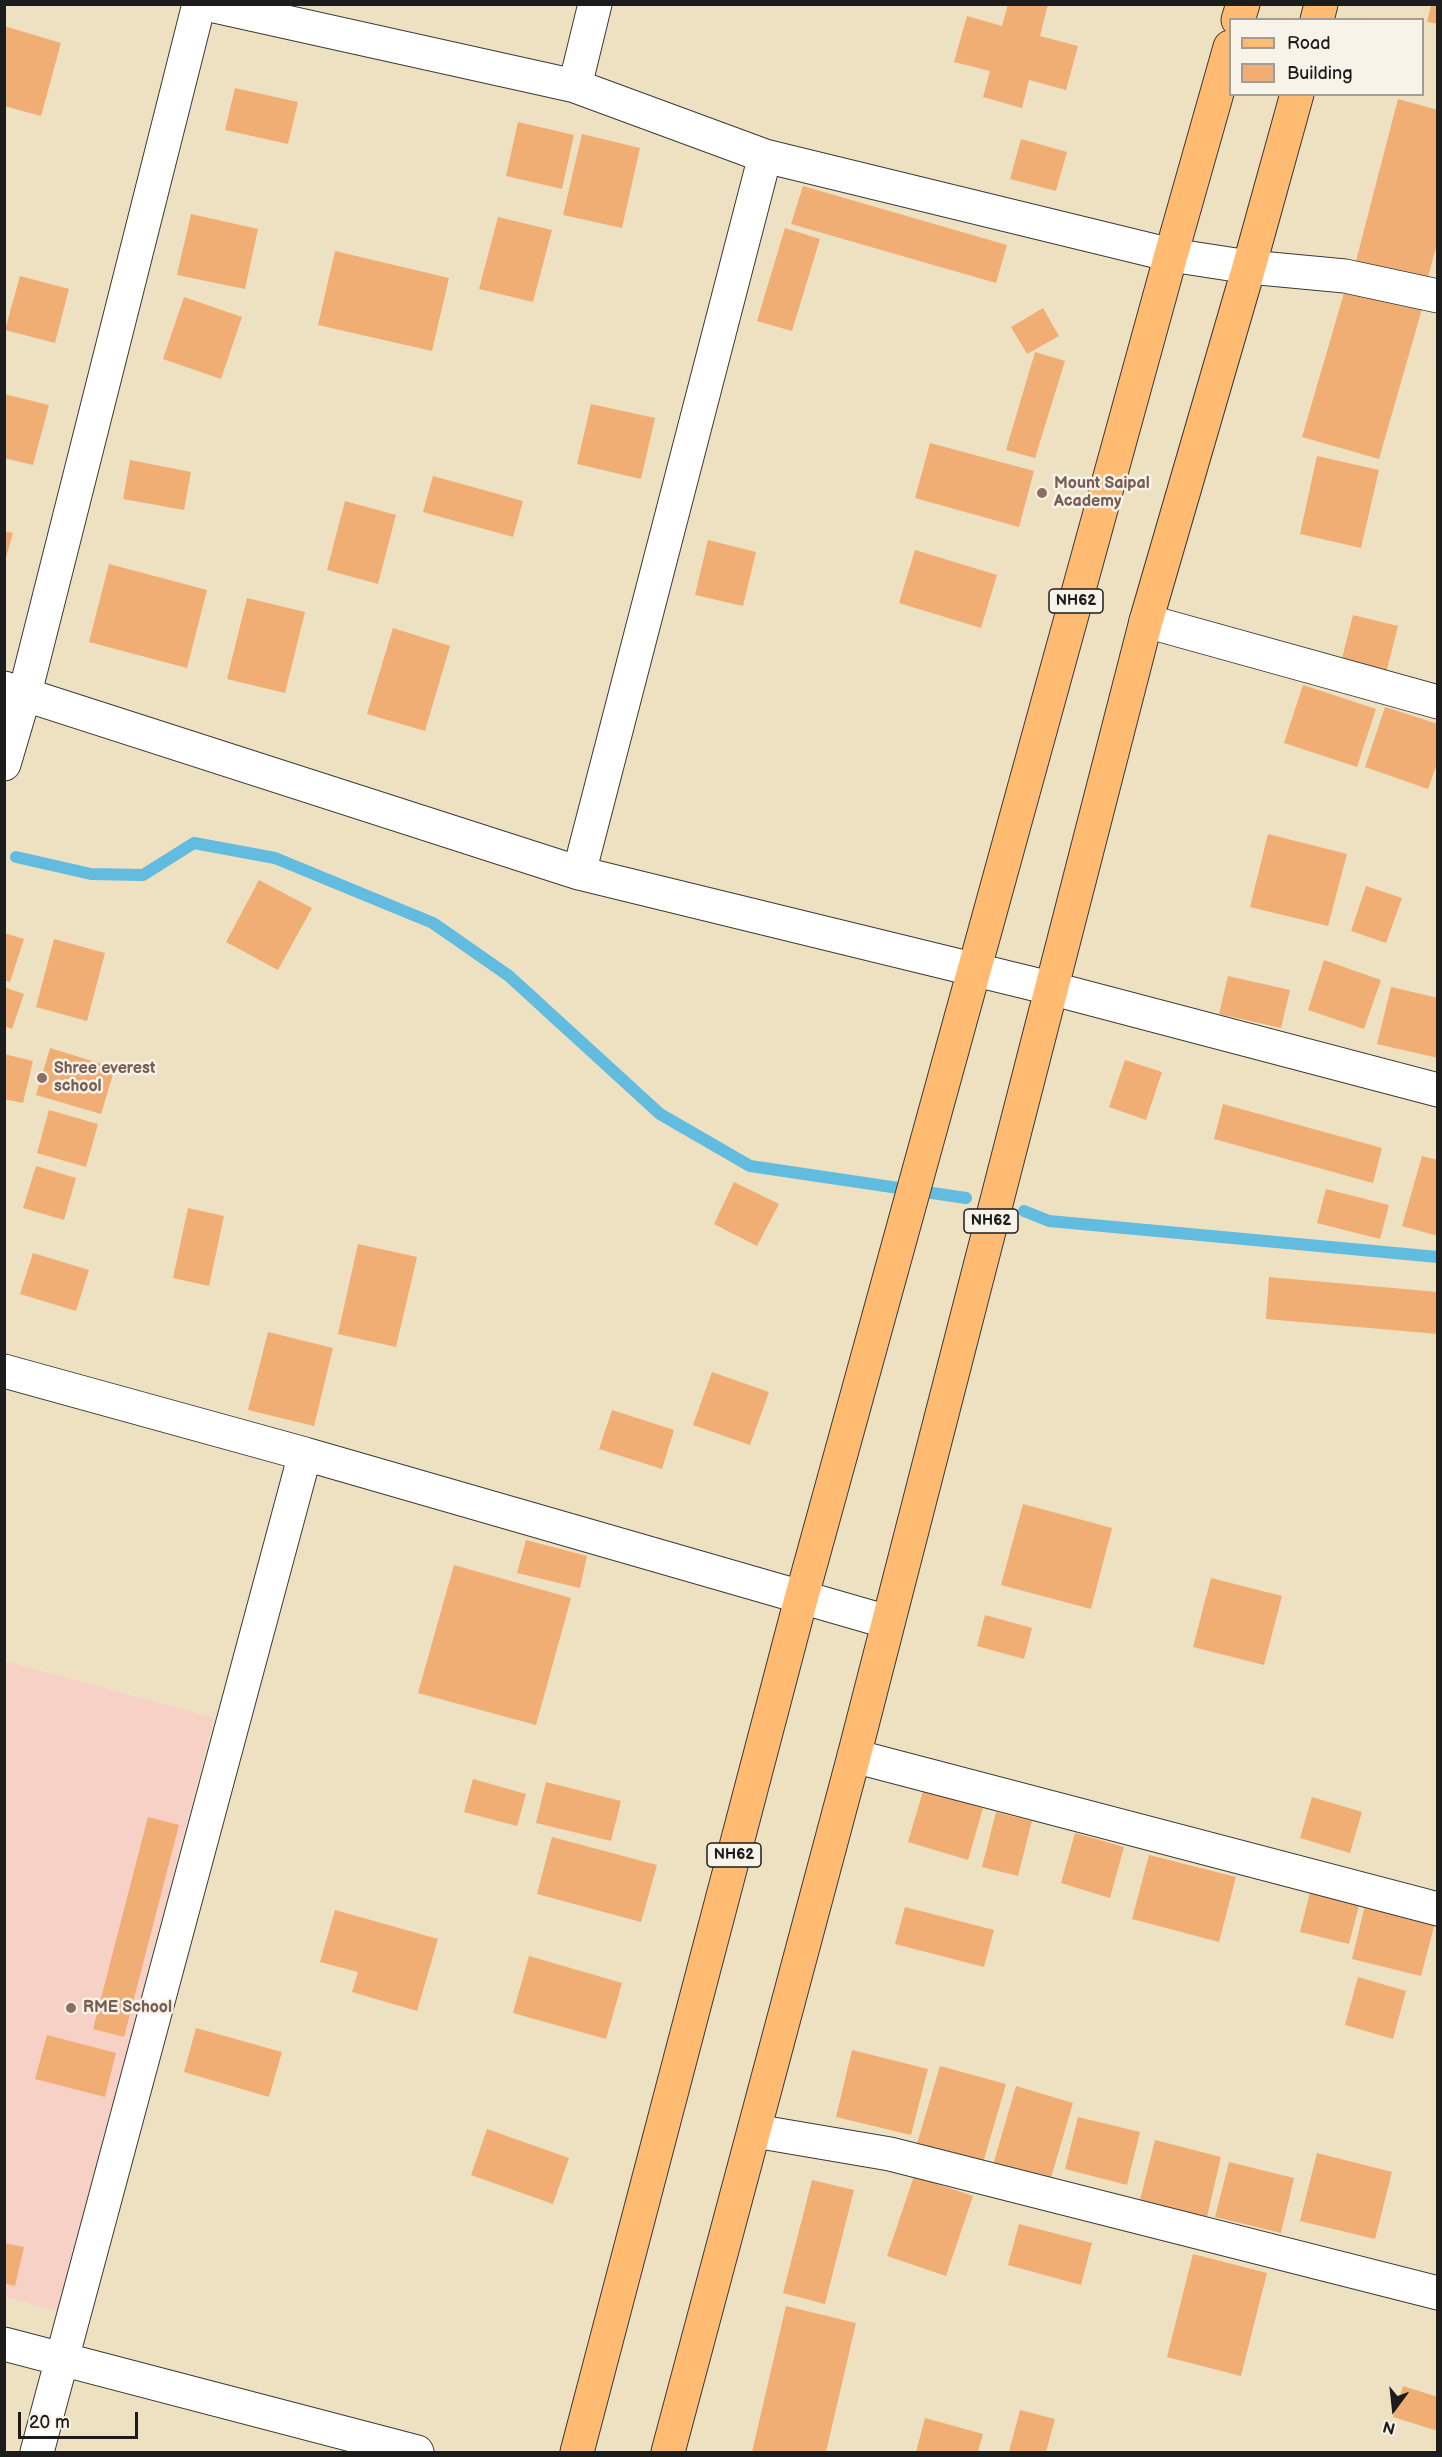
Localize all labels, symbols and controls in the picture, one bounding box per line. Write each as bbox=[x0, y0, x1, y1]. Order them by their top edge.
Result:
legend bbox=[1229, 18, 1424, 96]
text: Road bbox=[1287, 33, 1331, 54]
text: Building bbox=[1287, 63, 1353, 84]
place label: Mount Saipal Academy bbox=[1054, 474, 1150, 512]
marker: Mount Saipal Academy bbox=[1035, 486, 1049, 500]
road number: NH62 bbox=[1049, 589, 1103, 613]
place label: Shree everest school bbox=[54, 1059, 155, 1097]
marker: Shree everest school bbox=[35, 1071, 49, 1085]
road number: NH62 bbox=[964, 1209, 1018, 1233]
road number: NH62 bbox=[707, 1843, 761, 1867]
place label: RME School bbox=[83, 1998, 172, 2018]
marker: RME School bbox=[64, 2001, 78, 2015]
north arrow bbox=[1364, 2379, 1424, 2439]
scale bar bbox=[21, 2400, 141, 2438]
text: 20 m bbox=[29, 2412, 70, 2433]
text: N bbox=[1381, 2416, 1397, 2438]

